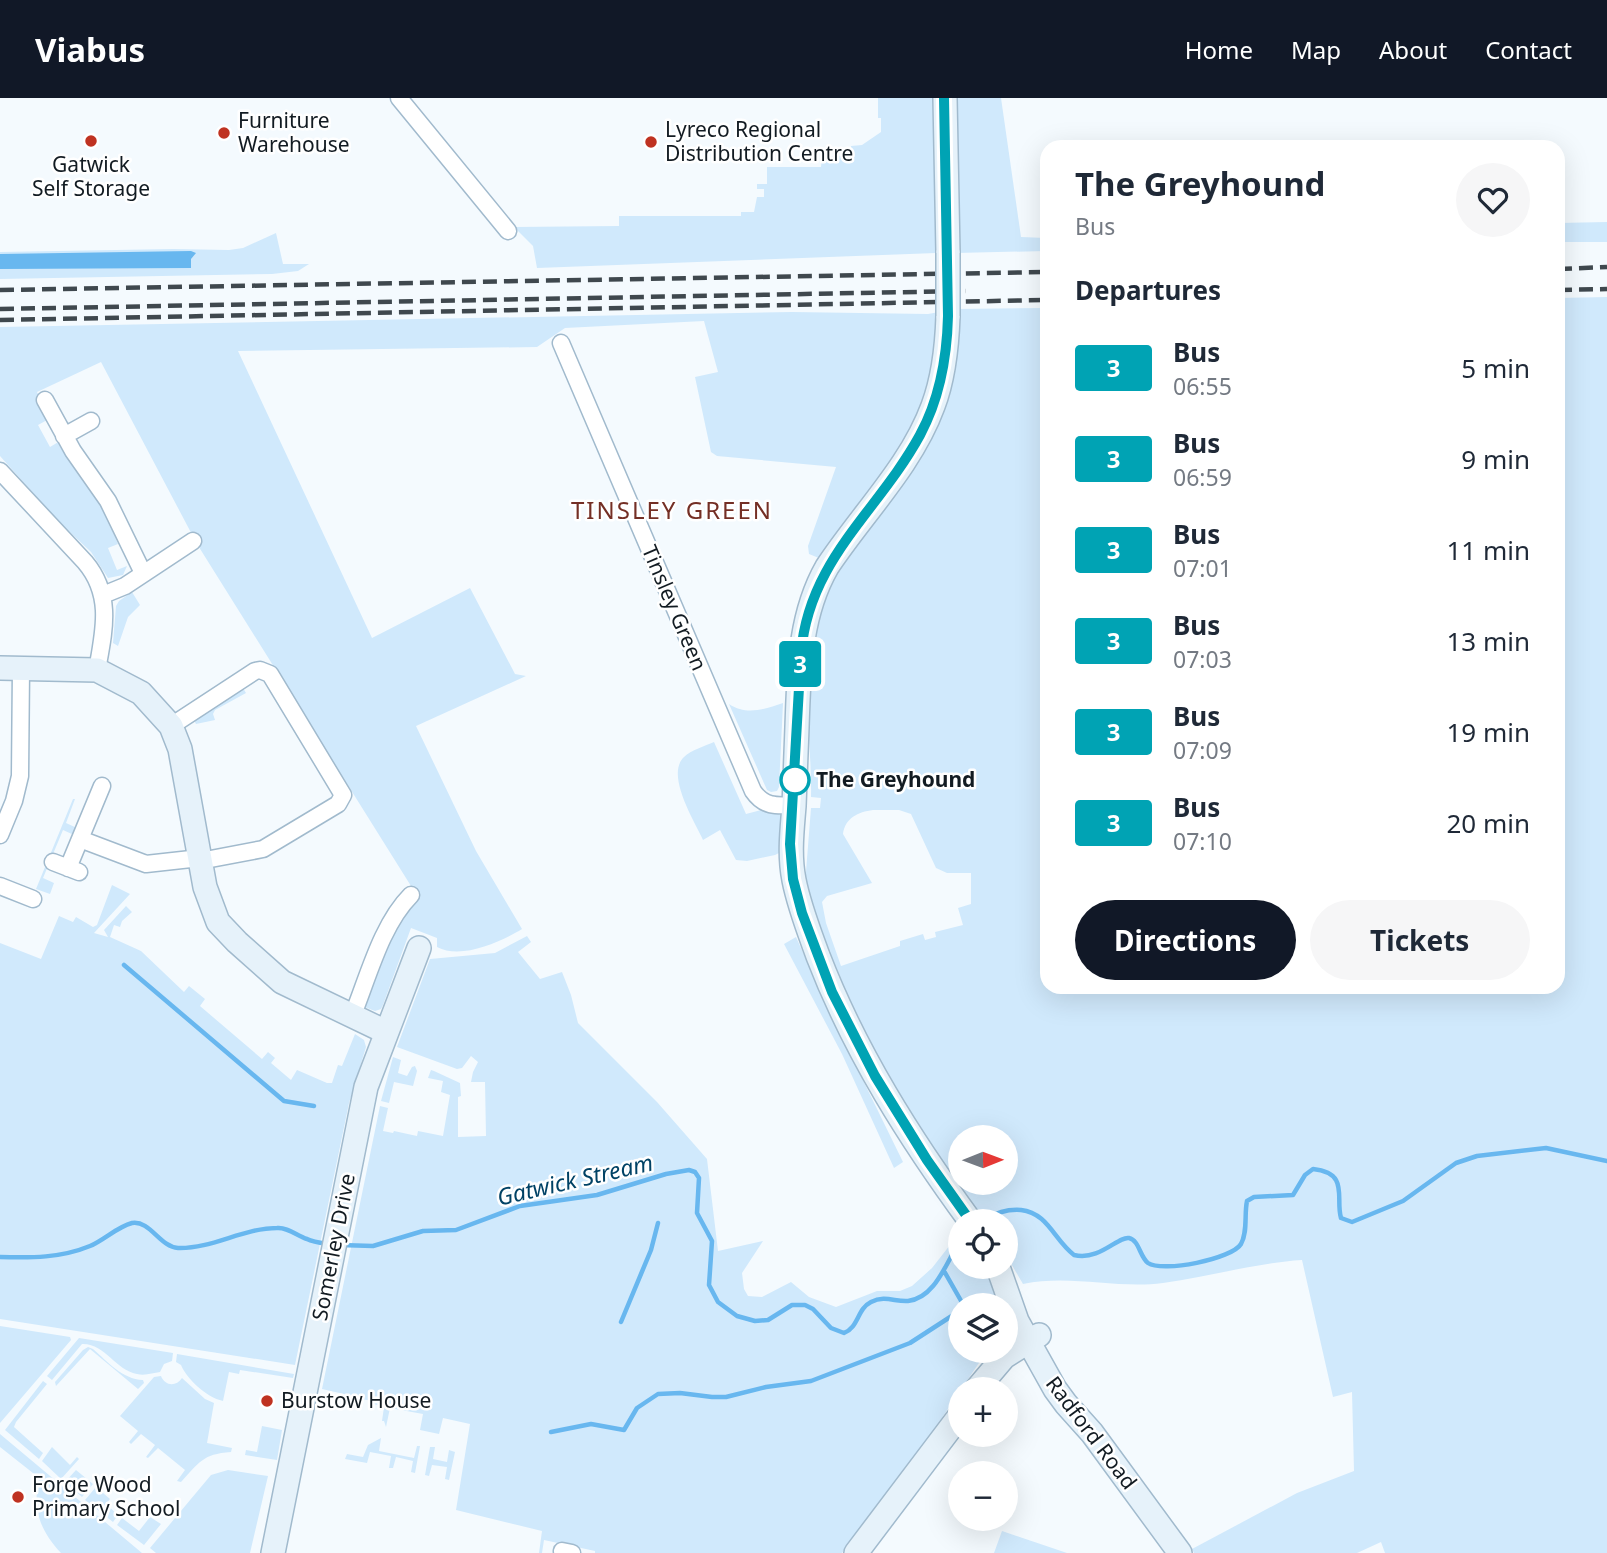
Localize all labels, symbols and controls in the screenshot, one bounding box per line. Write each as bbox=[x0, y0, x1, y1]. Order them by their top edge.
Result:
text: Viabus bbox=[35, 27, 145, 72]
text: Home bbox=[1185, 33, 1253, 66]
text: Map bbox=[1291, 33, 1341, 66]
text: About bbox=[1379, 33, 1447, 66]
text: Contact bbox=[1485, 33, 1572, 66]
place label: Furniture Warehouse bbox=[238, 106, 350, 158]
place label: Lyreco Regional Distribution Centre bbox=[665, 115, 853, 167]
marker: Furniture Warehouse bbox=[216, 125, 232, 141]
marker: Gatwick Self Storage bbox=[83, 133, 99, 149]
marker: Lyreco Regional Distribution Centre bbox=[643, 134, 659, 150]
place label: Gatwick Self Storage bbox=[32, 150, 150, 202]
text: The Greyhound bbox=[1075, 161, 1325, 206]
button: heart bbox=[1456, 163, 1530, 237]
text: Bus bbox=[1075, 210, 1115, 242]
text: Departures bbox=[1075, 272, 1221, 308]
text: Bus bbox=[1173, 334, 1220, 370]
text: 5 min bbox=[1461, 350, 1530, 386]
text: 3 bbox=[1107, 351, 1120, 384]
text: 06:55 bbox=[1173, 370, 1232, 402]
text: Bus bbox=[1173, 425, 1220, 461]
text: 9 min bbox=[1461, 441, 1530, 477]
text: 3 bbox=[1107, 442, 1120, 475]
text: 06:59 bbox=[1173, 461, 1232, 493]
district label: TINSLEY GREEN bbox=[571, 493, 773, 526]
text: Bus bbox=[1173, 516, 1220, 552]
text: 11 min bbox=[1446, 532, 1530, 568]
text: 3 bbox=[1107, 533, 1120, 566]
street label: Tinsley Green bbox=[636, 541, 714, 674]
text: 07:01 bbox=[1173, 552, 1232, 584]
text: Bus bbox=[1173, 607, 1220, 643]
text: 13 min bbox=[1446, 623, 1530, 659]
text: 3 bbox=[1107, 624, 1120, 657]
line badge: 3 bbox=[777, 641, 823, 687]
text: 07:03 bbox=[1173, 643, 1232, 675]
text: 3 bbox=[793, 647, 807, 680]
text: Bus bbox=[1173, 698, 1220, 734]
text: 19 min bbox=[1446, 714, 1530, 750]
text: 3 bbox=[1107, 715, 1120, 748]
text: 07:09 bbox=[1173, 734, 1232, 766]
marker: The Greyhound bbox=[780, 765, 810, 795]
place label: The Greyhound bbox=[816, 765, 975, 793]
text: Bus bbox=[1173, 789, 1220, 825]
text: 20 min bbox=[1446, 805, 1530, 841]
text: 3 bbox=[1107, 806, 1120, 839]
text: 07:10 bbox=[1173, 825, 1232, 857]
button: Directions bbox=[1075, 900, 1296, 980]
button: Tickets bbox=[1310, 900, 1530, 980]
north arrow bbox=[948, 1125, 1018, 1195]
map controls bbox=[948, 1125, 1018, 1531]
water label: Gatwick Stream bbox=[494, 1146, 656, 1213]
street label: Somerley Drive bbox=[305, 1171, 361, 1323]
button: locate bbox=[948, 1209, 1018, 1279]
button: layers bbox=[948, 1293, 1018, 1363]
street label: Radford Road bbox=[1040, 1370, 1144, 1495]
button: + bbox=[948, 1377, 1018, 1447]
place label: Burstow House bbox=[281, 1386, 431, 1414]
marker: Burstow House bbox=[259, 1393, 275, 1409]
button: − bbox=[948, 1461, 1018, 1531]
place label: Forge Wood Primary School bbox=[32, 1470, 180, 1522]
marker: Forge Wood Primary School bbox=[10, 1489, 26, 1505]

